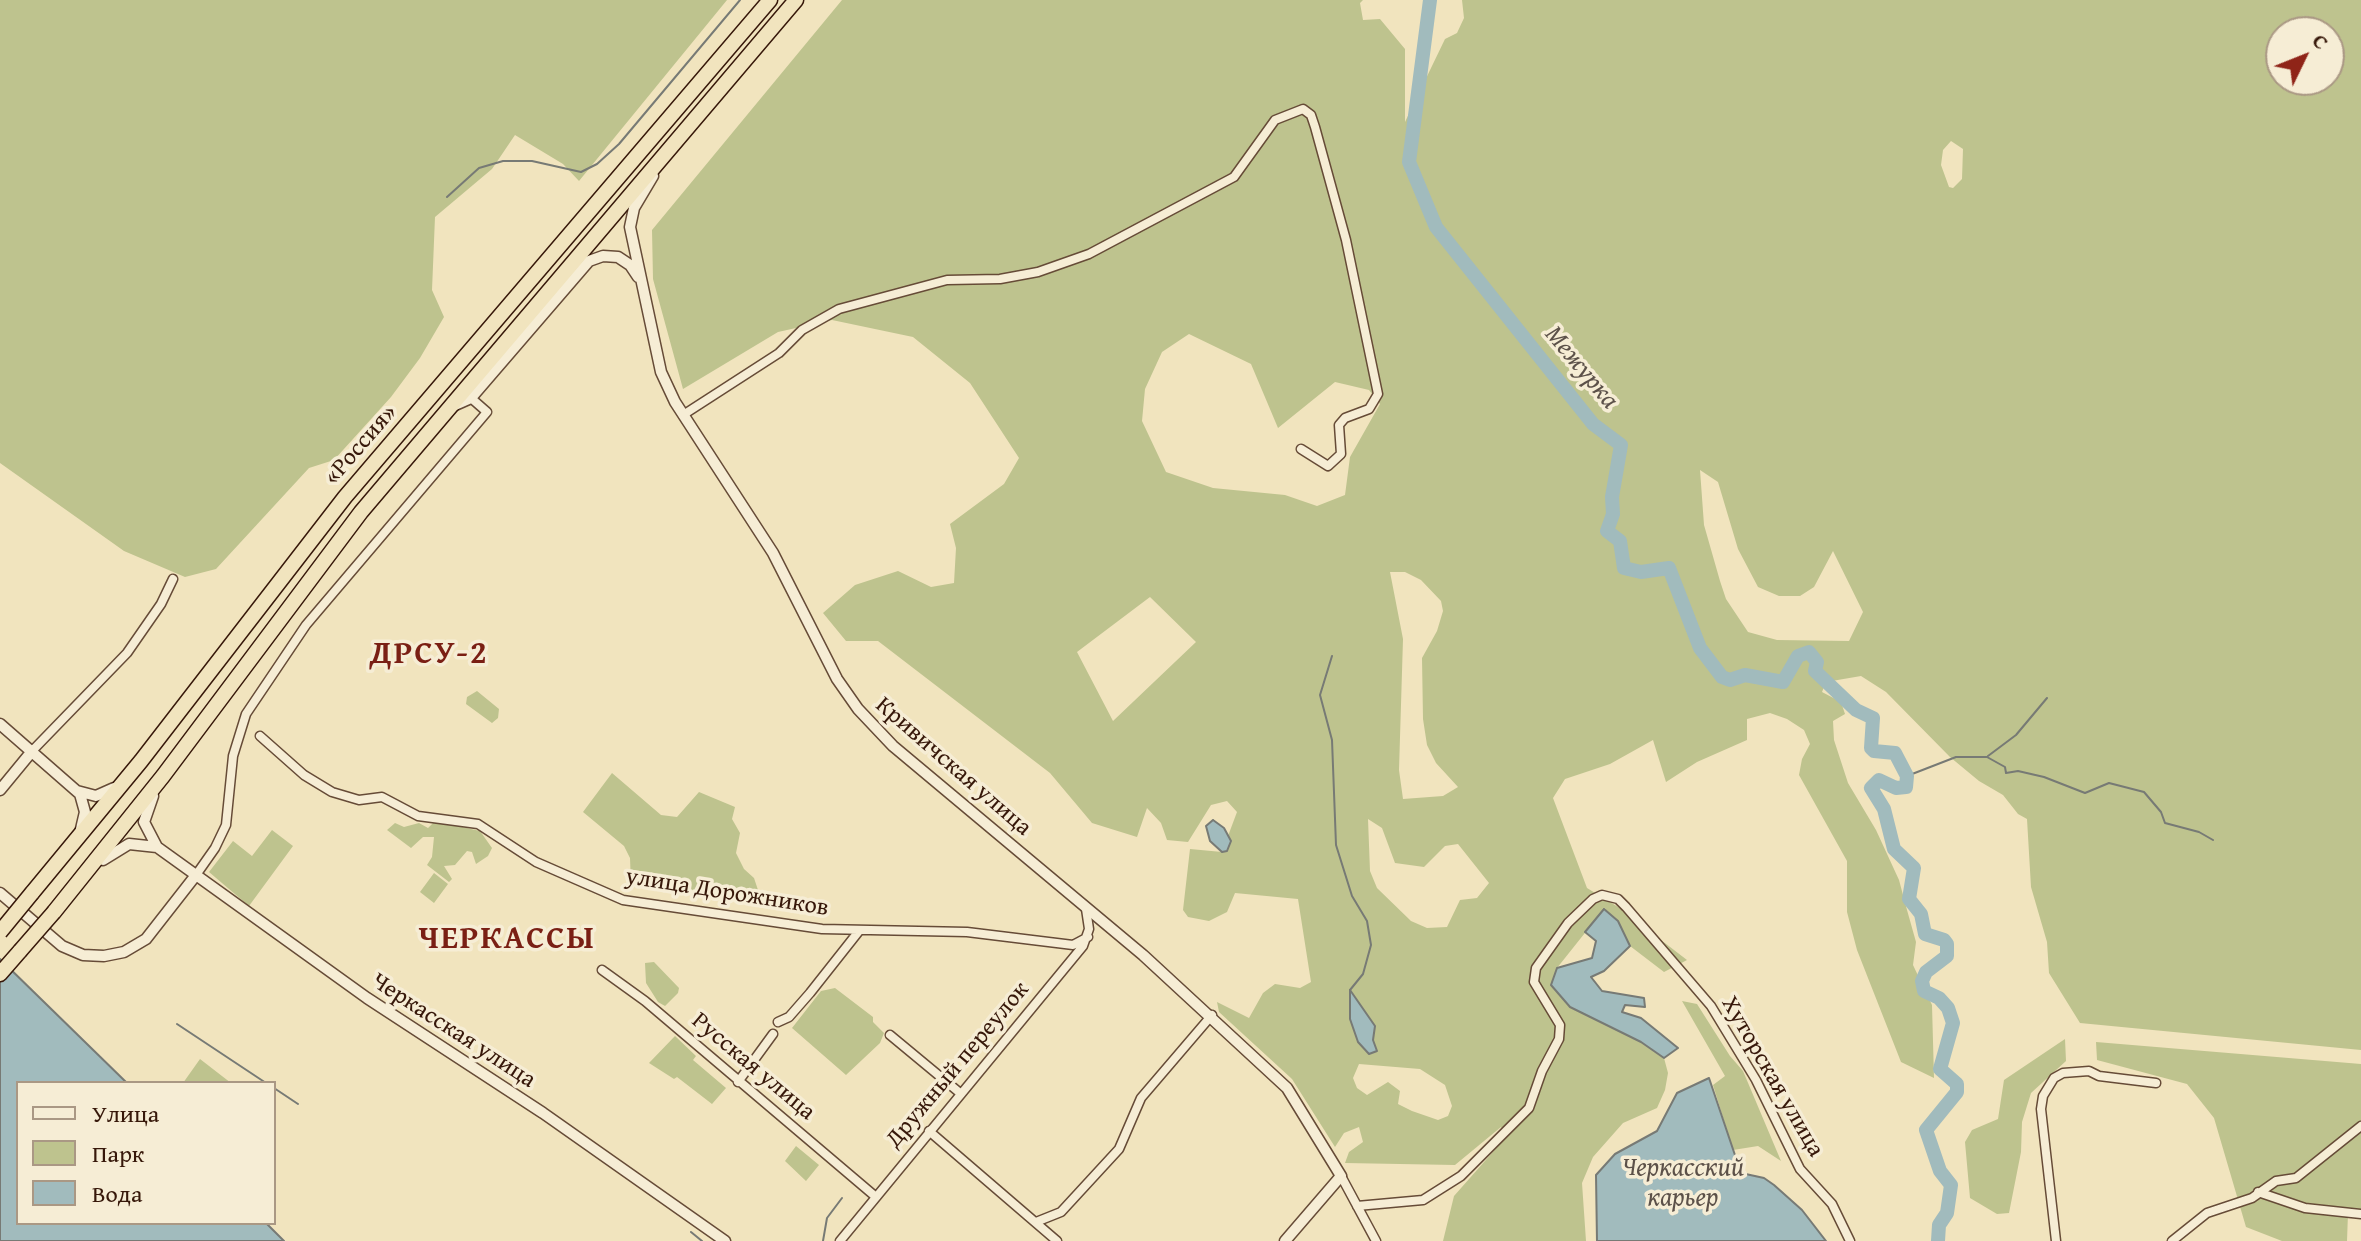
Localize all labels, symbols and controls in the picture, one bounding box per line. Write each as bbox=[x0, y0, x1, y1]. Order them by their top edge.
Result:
north arrow bbox=[2265, 16, 2345, 96]
text: С bbox=[2305, 26, 2337, 56]
water label: Межурка bbox=[1537, 320, 1625, 416]
street label: «Россия» bbox=[318, 399, 404, 491]
district label: ДРСУ-2 bbox=[369, 636, 489, 674]
street label: Кривичская улица bbox=[869, 691, 1037, 843]
street label: улица Дорожников bbox=[623, 863, 831, 923]
district label: ЧЕРКАССЫ bbox=[418, 921, 596, 959]
street label: Черкасская улица bbox=[365, 967, 541, 1095]
street label: Дружный переулок bbox=[880, 976, 1036, 1154]
street label: Хуторская улица bbox=[1714, 992, 1830, 1162]
street label: Русская улица bbox=[685, 1007, 821, 1127]
legend bbox=[16, 1081, 276, 1225]
text: Улица bbox=[92, 1096, 159, 1131]
text: Парк bbox=[92, 1136, 144, 1171]
water label: Черкасский карьер bbox=[1622, 1152, 1744, 1214]
text: Вода bbox=[92, 1176, 142, 1211]

